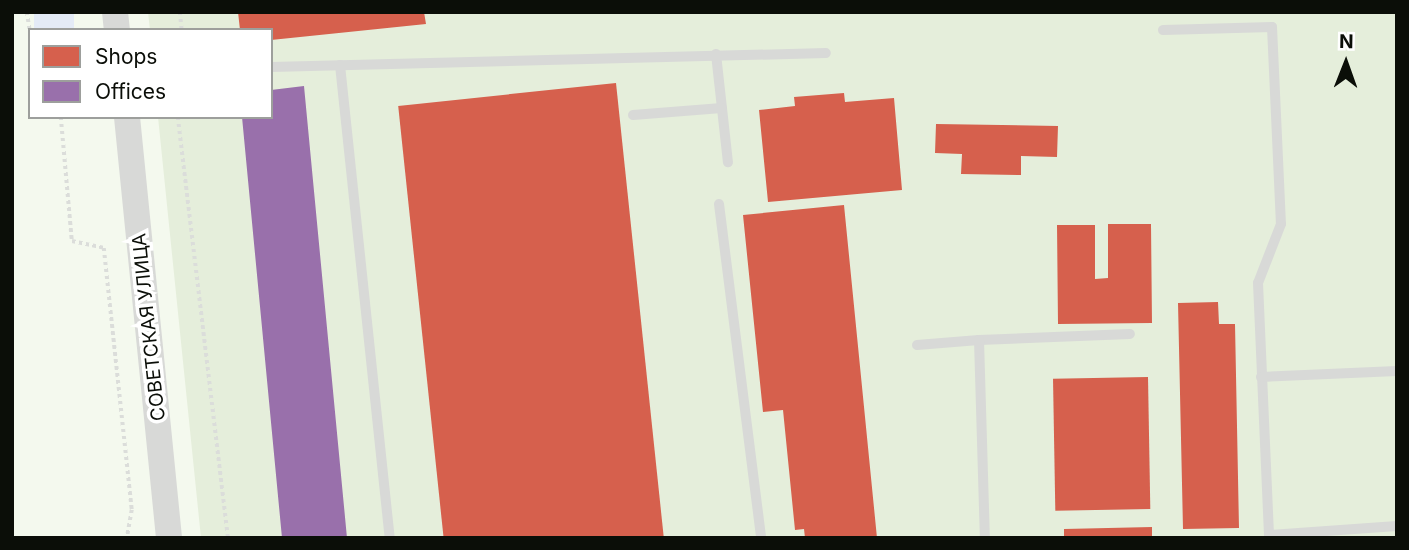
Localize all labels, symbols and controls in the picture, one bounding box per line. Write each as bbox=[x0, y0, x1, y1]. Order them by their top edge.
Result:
legend bbox=[28, 28, 273, 119]
north arrow bbox=[1311, 28, 1381, 98]
text: N bbox=[1339, 30, 1354, 53]
text: Shops bbox=[95, 44, 157, 69]
text: Offices bbox=[95, 79, 166, 104]
street label: СОВЕТСКАЯ УЛИЦА bbox=[128, 232, 170, 422]

